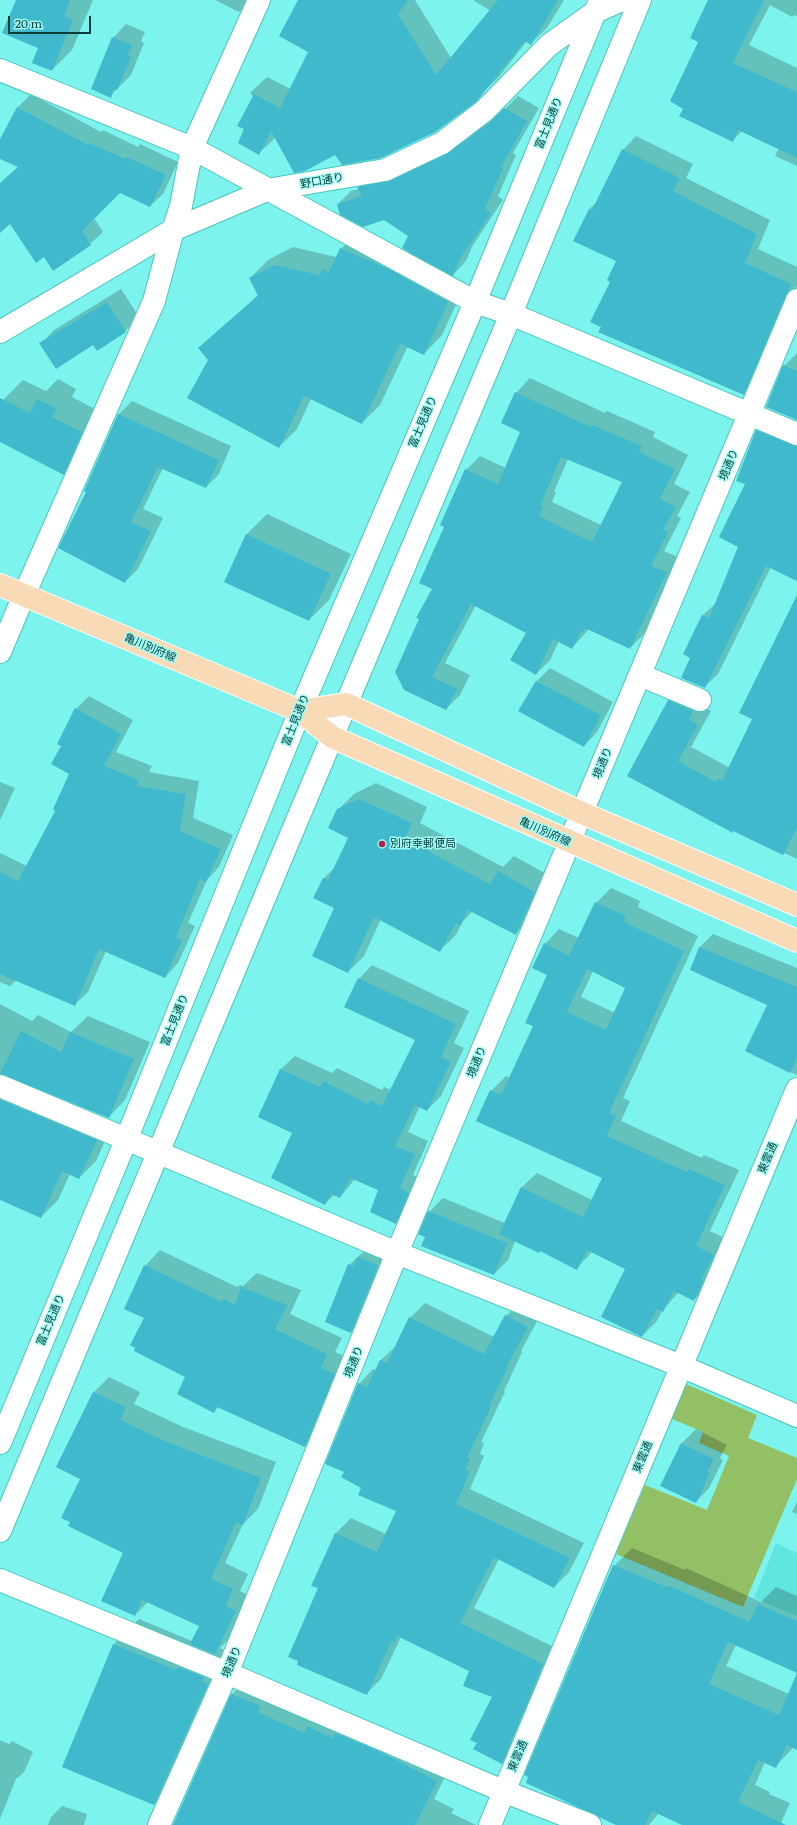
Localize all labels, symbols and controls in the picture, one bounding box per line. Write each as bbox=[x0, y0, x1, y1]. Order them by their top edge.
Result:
scale bar bbox=[10, 8, 93, 34]
text: 20 m bbox=[15, 14, 42, 32]
street label: 富士見通り bbox=[533, 95, 565, 151]
street label: 野口通り bbox=[299, 171, 345, 191]
street label: 富士見通り bbox=[406, 394, 440, 450]
street label: 境通り bbox=[716, 447, 742, 483]
street label: 亀川別府線 bbox=[122, 631, 178, 665]
street label: 富士見通り bbox=[280, 692, 312, 748]
street label: 境通り bbox=[590, 745, 616, 781]
street label: 亀川別府線 bbox=[517, 815, 573, 849]
place label: 別府幸郵便局 bbox=[390, 837, 456, 851]
marker: 別府幸郵便局 bbox=[377, 839, 387, 849]
street label: 富士見通り bbox=[159, 992, 191, 1048]
street label: 境通り bbox=[464, 1044, 490, 1080]
street label: 東雲通 bbox=[755, 1140, 781, 1176]
street label: 富士見通り bbox=[34, 1292, 68, 1348]
street label: 境通り bbox=[342, 1344, 366, 1380]
street label: 東雲通 bbox=[630, 1439, 656, 1475]
street label: 境通り bbox=[219, 1644, 245, 1680]
street label: 東雲通 bbox=[505, 1738, 531, 1774]

